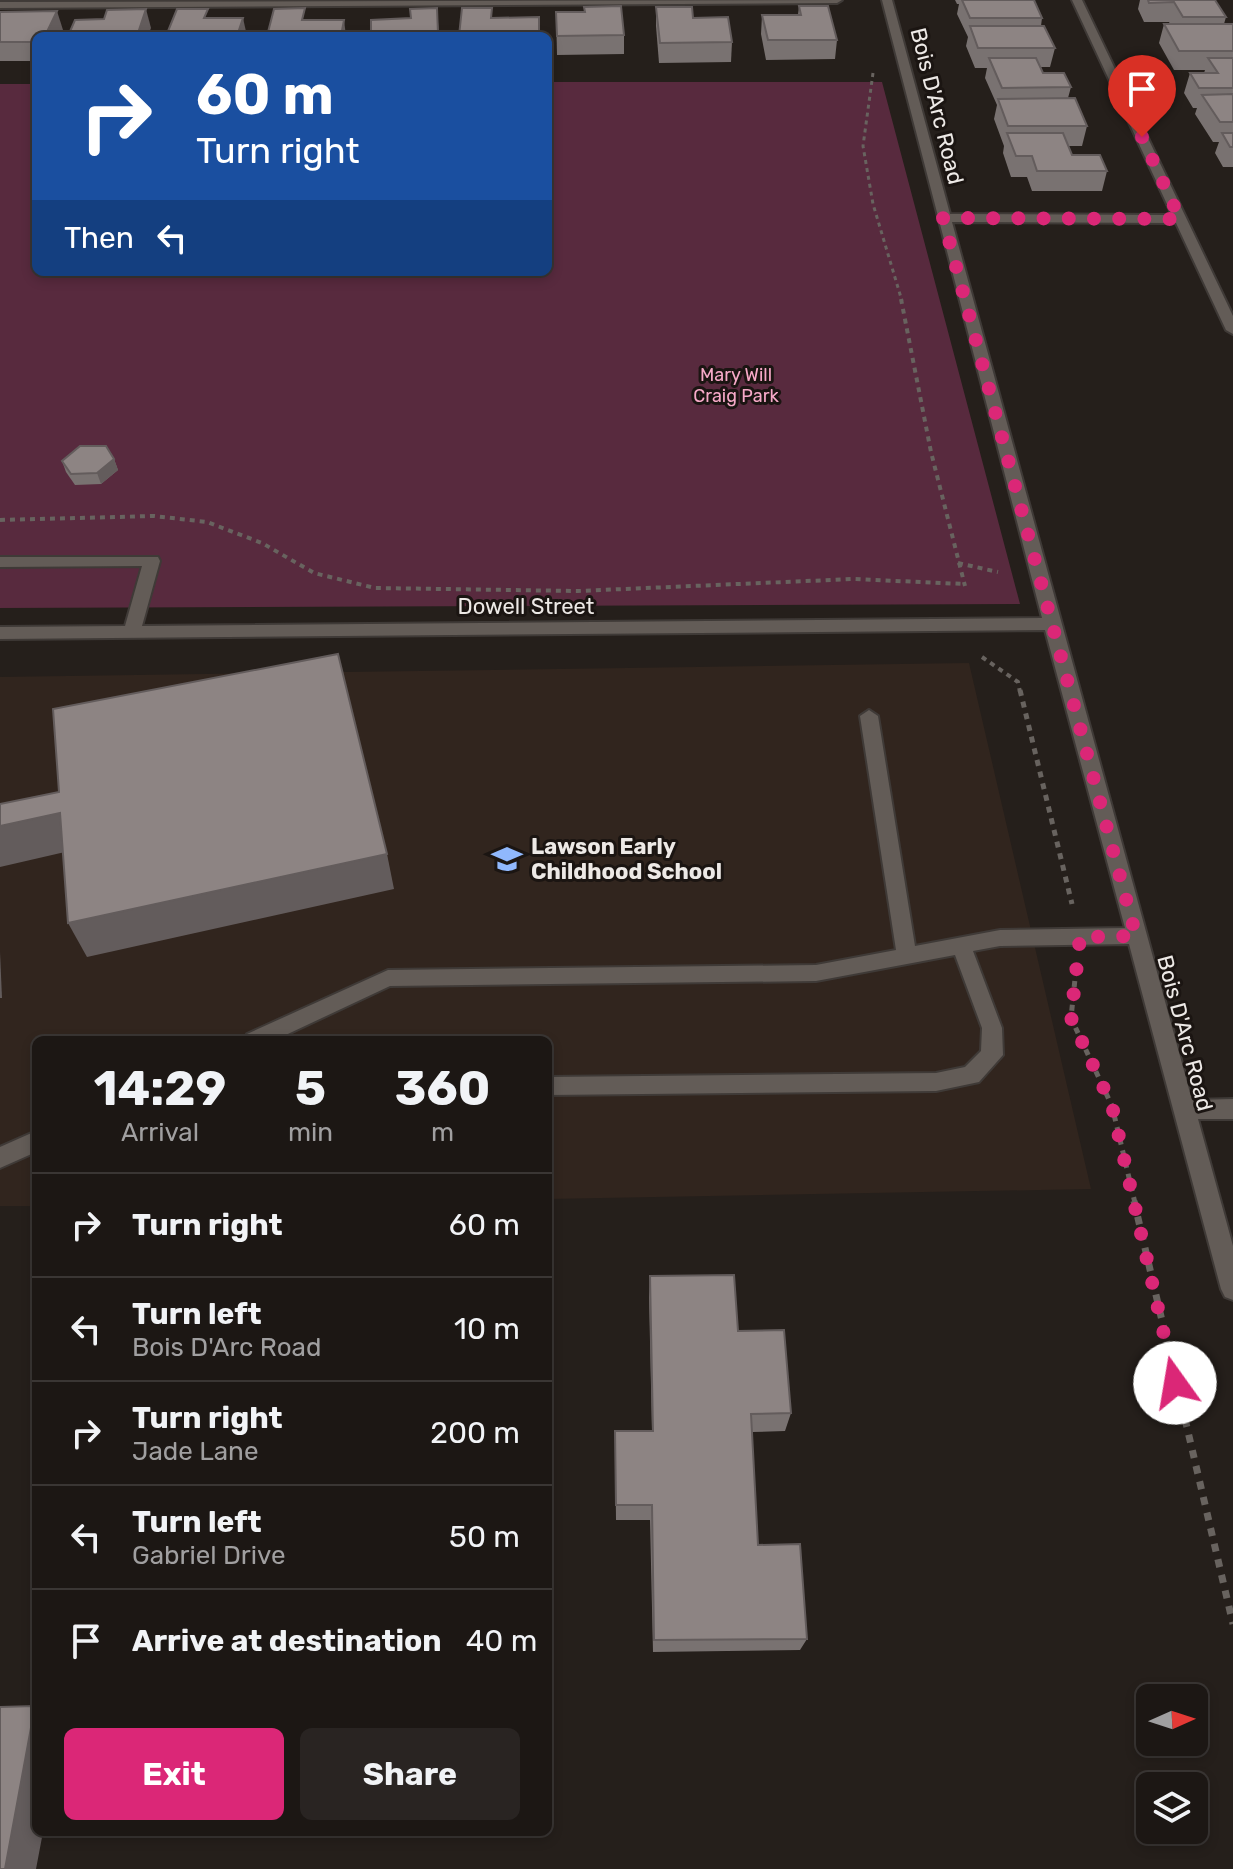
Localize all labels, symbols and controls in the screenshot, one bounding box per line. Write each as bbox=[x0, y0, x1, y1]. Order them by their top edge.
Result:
street label: Bois D'Arc Road bbox=[905, 25, 969, 187]
pin bbox=[1108, 55, 1176, 137]
text: 60 m bbox=[196, 62, 334, 128]
icon: right bbox=[64, 64, 168, 168]
icon: arrive bbox=[1120, 67, 1164, 111]
text: Turn right bbox=[196, 129, 360, 172]
icon: left bbox=[150, 216, 194, 260]
text: Then bbox=[64, 220, 134, 256]
park label: Mary Will Craig Park bbox=[693, 364, 779, 407]
street label: Dowell Street bbox=[458, 593, 595, 620]
place label: Lawson Early Childhood School bbox=[531, 833, 722, 885]
school or university icon: Lawson Early Childhood School bbox=[490, 842, 524, 876]
street label: Bois D'Arc Road bbox=[1151, 952, 1219, 1114]
text: 14:29 bbox=[94, 1060, 226, 1117]
text: 5 bbox=[295, 1060, 326, 1117]
text: 360 bbox=[395, 1060, 490, 1117]
text: Arrival bbox=[121, 1117, 199, 1148]
text: min bbox=[288, 1117, 333, 1148]
text: m bbox=[431, 1117, 454, 1148]
icon: right bbox=[64, 1203, 108, 1247]
text: Turn right bbox=[132, 1207, 283, 1243]
text: 60 m bbox=[449, 1207, 520, 1243]
text: Turn left bbox=[132, 1296, 262, 1332]
icon: left bbox=[64, 1307, 108, 1351]
text: 10 m bbox=[454, 1311, 520, 1347]
text: Bois D'Arc Road bbox=[132, 1332, 321, 1363]
position arrow bbox=[1133, 1341, 1217, 1425]
text: Turn right bbox=[132, 1400, 283, 1436]
icon: right bbox=[64, 1411, 108, 1455]
text: 200 m bbox=[430, 1415, 520, 1451]
text: Jade Lane bbox=[132, 1436, 258, 1467]
text: Turn left bbox=[132, 1504, 262, 1540]
icon: left bbox=[64, 1515, 108, 1559]
text: 50 m bbox=[449, 1519, 520, 1555]
text: Gabriel Drive bbox=[132, 1540, 286, 1571]
icon: arrive bbox=[64, 1619, 108, 1663]
text: Arrive at destination bbox=[132, 1623, 442, 1659]
text: 40 m bbox=[466, 1623, 537, 1659]
north arrow bbox=[1136, 1684, 1208, 1756]
map controls bbox=[1136, 1684, 1208, 1844]
button: Exit bbox=[64, 1728, 284, 1820]
button: Share bbox=[300, 1728, 520, 1820]
button: layers bbox=[1136, 1772, 1208, 1844]

